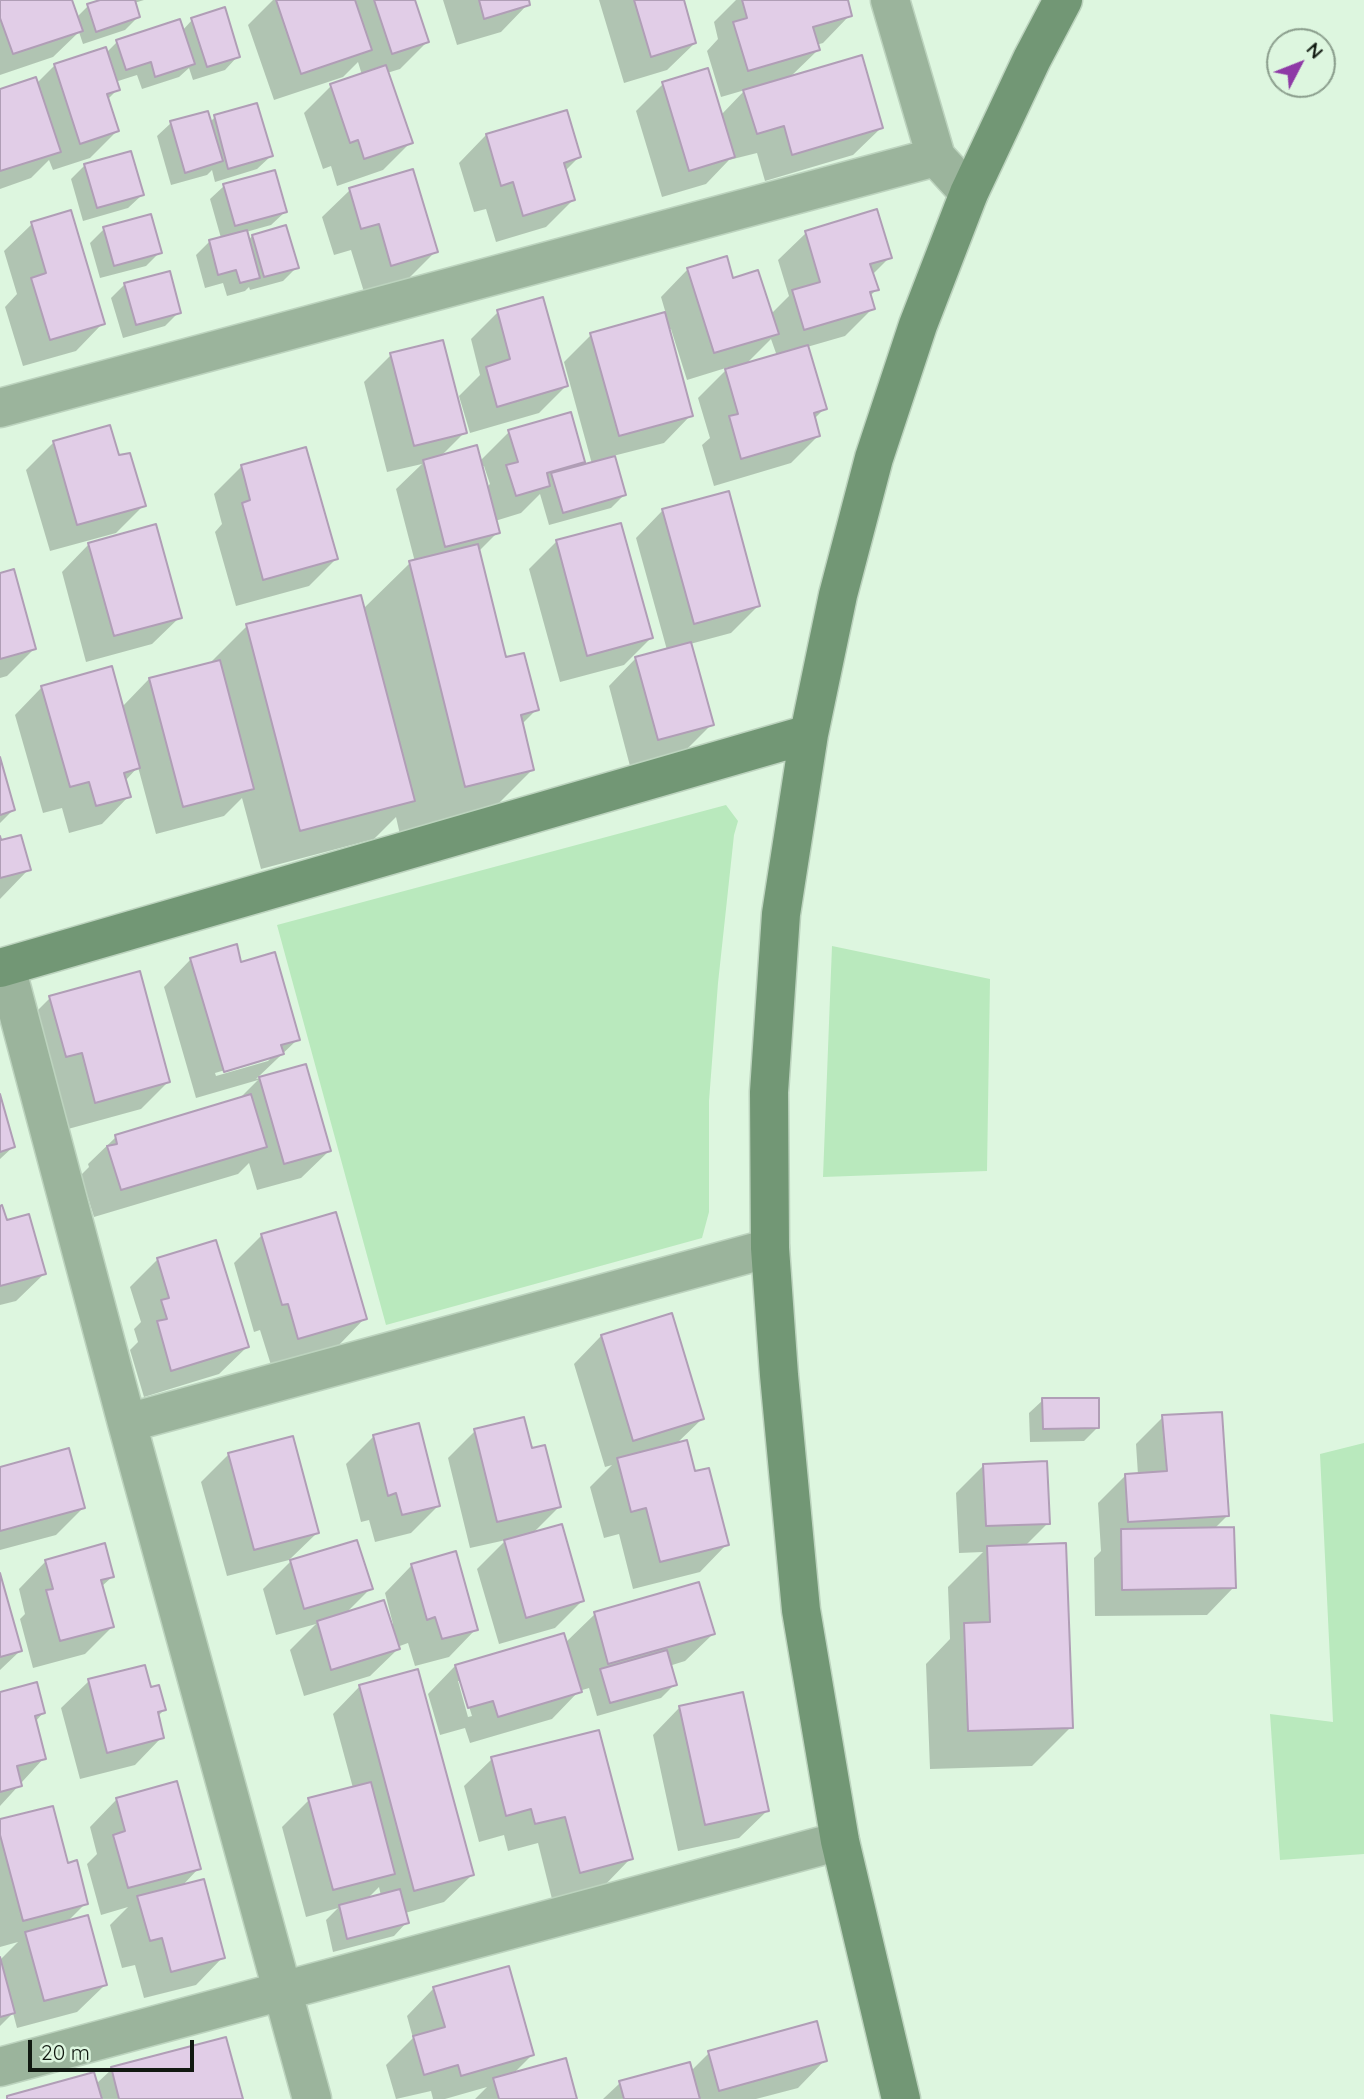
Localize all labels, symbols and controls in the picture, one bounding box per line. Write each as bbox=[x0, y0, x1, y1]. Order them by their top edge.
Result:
north arrow bbox=[1266, 28, 1336, 98]
text: N bbox=[1302, 37, 1329, 64]
scale bar bbox=[32, 2025, 198, 2070]
text: 20 m bbox=[41, 2039, 90, 2065]

